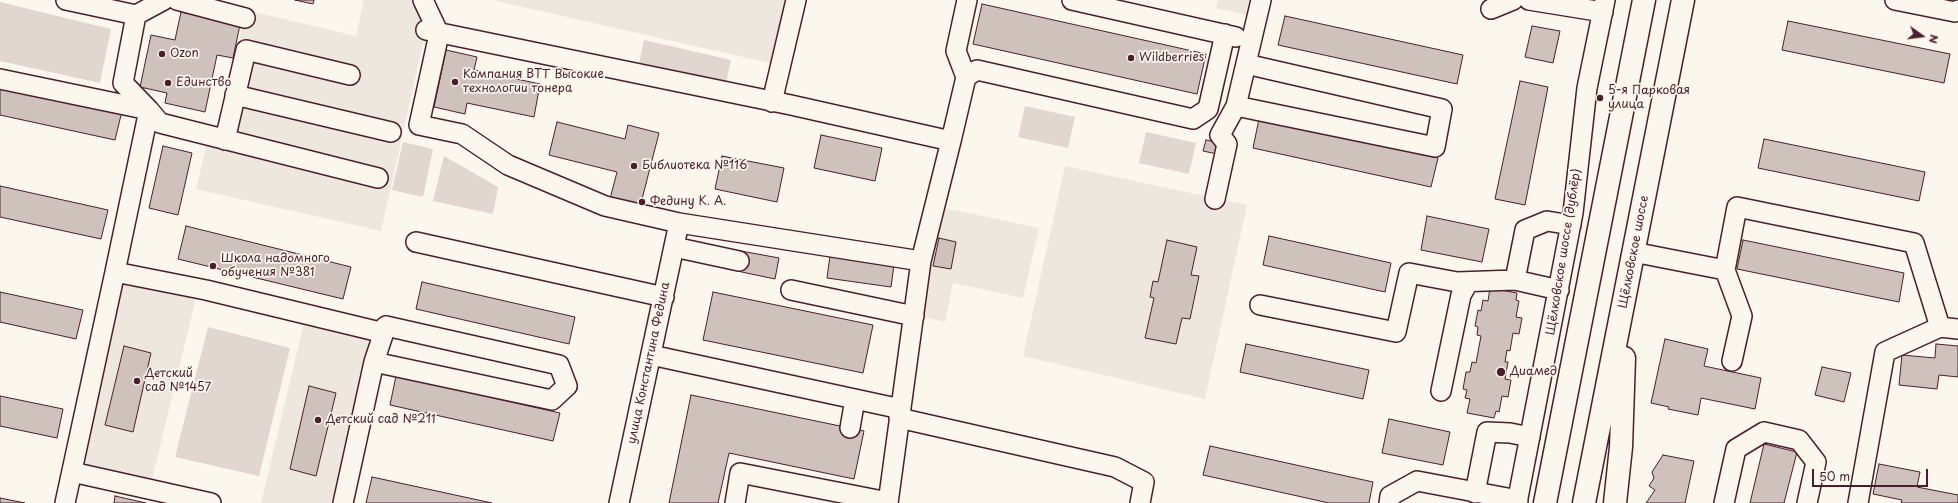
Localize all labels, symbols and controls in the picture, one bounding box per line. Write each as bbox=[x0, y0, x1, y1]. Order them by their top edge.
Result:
north arrow bbox=[1902, 16, 1942, 56]
text: N bbox=[1925, 33, 1943, 45]
place label: Ozon bbox=[170, 47, 199, 61]
marker: Ozon bbox=[157, 49, 167, 59]
place label: Wildberries bbox=[1139, 51, 1204, 65]
marker: Wildberries bbox=[1126, 53, 1136, 63]
place label: Компания ВТТ Высокие технологии тонера bbox=[463, 68, 604, 96]
place label: Единство bbox=[176, 76, 231, 90]
marker: Компания ВТТ Высокие технологии тонера bbox=[450, 77, 460, 87]
marker: Единство bbox=[163, 78, 173, 88]
place label: 5-я Парковая улица bbox=[1608, 84, 1690, 112]
marker: 5-я Парковая улица bbox=[1595, 93, 1605, 103]
place label: Библиотека №116 bbox=[642, 159, 747, 173]
marker: Библиотека №116 bbox=[629, 161, 639, 171]
street label: Щёлковское шоссе (дублёр) bbox=[1544, 168, 1584, 336]
street label: Щёлковское шоссе bbox=[1616, 194, 1652, 310]
place label: Федину К. А. bbox=[650, 195, 726, 209]
marker: Федину К. А. bbox=[637, 197, 647, 207]
place label: Школа надомного обучения №381 bbox=[221, 252, 330, 280]
marker: Школа надомного обучения №381 bbox=[208, 261, 218, 271]
street label: улица Константина Федина bbox=[625, 281, 673, 445]
place label: Диамед bbox=[1510, 365, 1557, 379]
marker: Диамед bbox=[1495, 366, 1507, 378]
place label: Детский сад №1457 bbox=[145, 367, 211, 395]
marker: Детский сад №1457 bbox=[132, 376, 142, 386]
place label: Детский сад №211 bbox=[326, 413, 436, 427]
marker: Детский сад №211 bbox=[313, 415, 323, 425]
scale bar bbox=[1814, 461, 1930, 487]
text: 50 m bbox=[1819, 467, 1850, 485]

